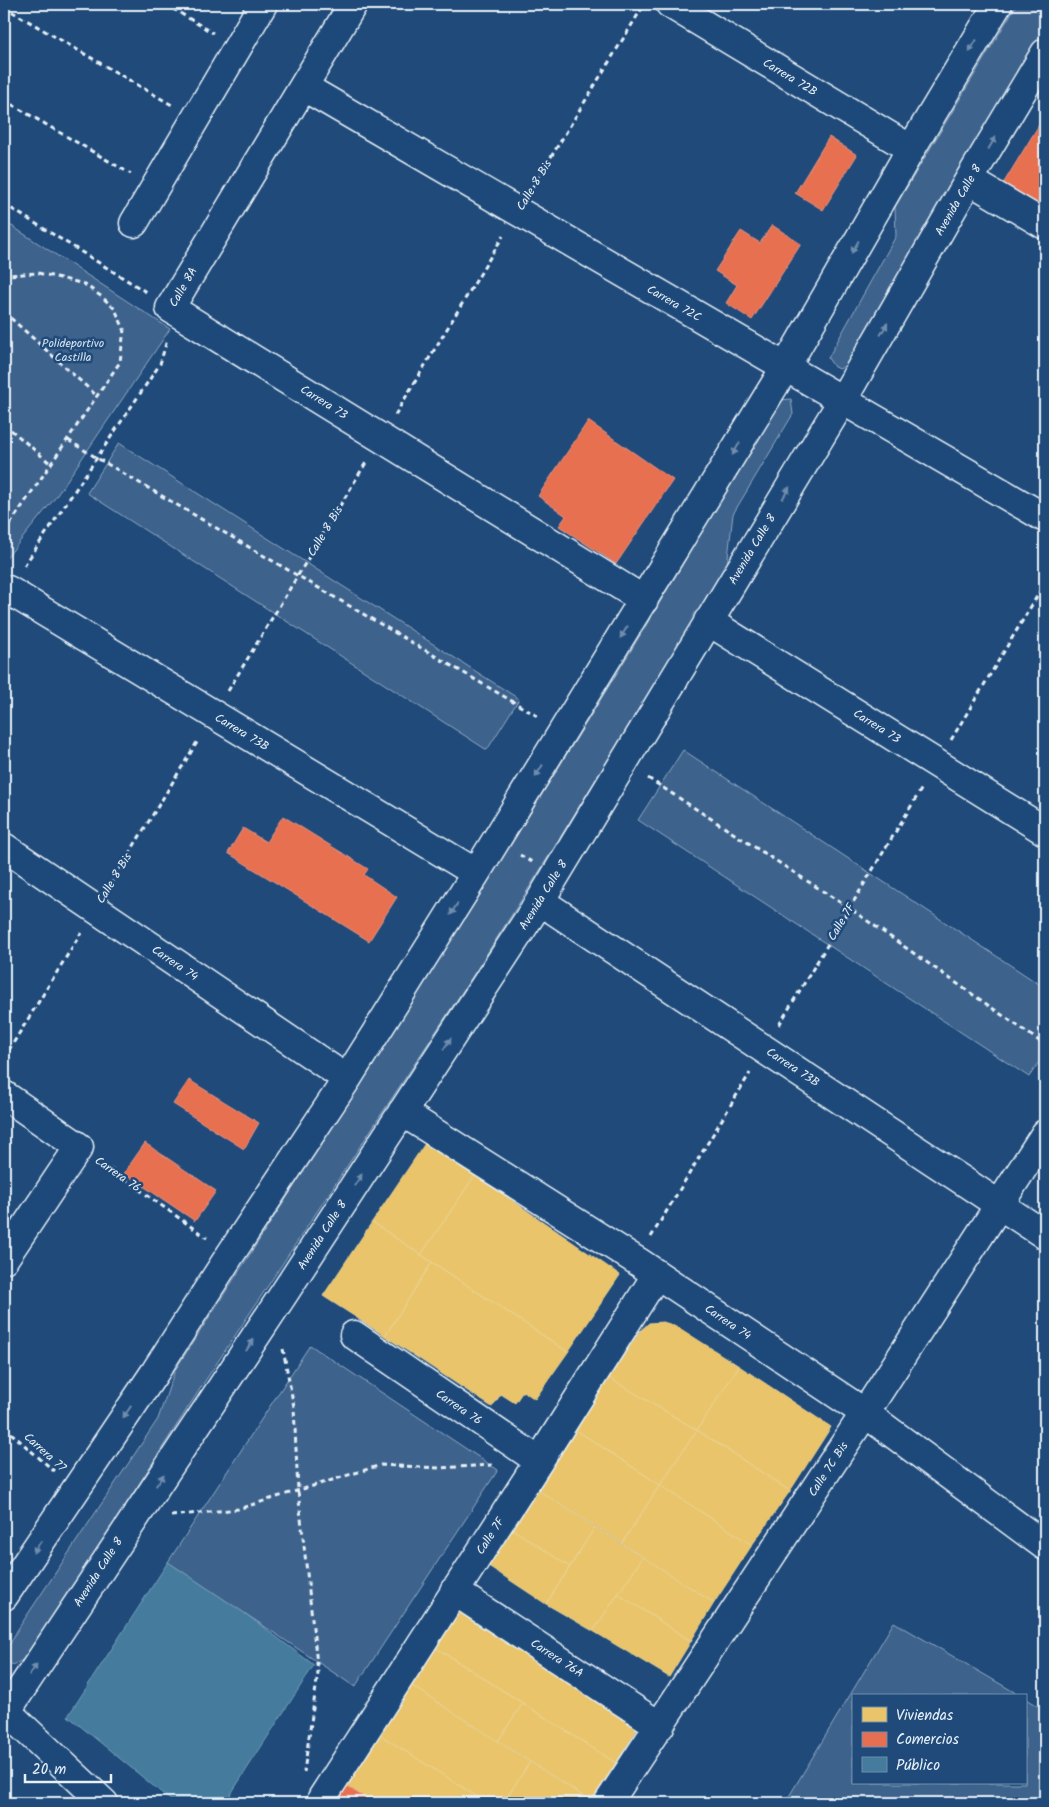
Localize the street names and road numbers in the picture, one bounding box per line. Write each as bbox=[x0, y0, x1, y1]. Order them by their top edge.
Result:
street label: Carrera 72B bbox=[759, 54, 821, 101]
street label: Calle 8 Bis bbox=[512, 156, 557, 214]
street label: Avenida Calle 8 bbox=[930, 160, 987, 239]
street label: Calle 8A bbox=[164, 264, 203, 311]
street label: Carrera 72C bbox=[643, 280, 705, 327]
street label: Carrera 73 bbox=[296, 380, 351, 425]
street label: Calle 8 Bis bbox=[303, 502, 348, 560]
street label: Avenida Calle 8 bbox=[724, 510, 781, 588]
street label: Carrera 73 bbox=[849, 704, 904, 749]
street label: Carrera 73B bbox=[211, 709, 273, 756]
street label: Calle 8 Bis bbox=[92, 849, 137, 907]
street label: Avenida Calle 8 bbox=[514, 856, 573, 934]
street label: Calle 7F bbox=[823, 898, 861, 945]
street label: Carrera 74 bbox=[148, 941, 202, 986]
street label: Carrera 73B bbox=[762, 1043, 823, 1092]
street label: Carrera 76 bbox=[91, 1151, 145, 1197]
street label: Avenida Calle 8 bbox=[293, 1196, 352, 1274]
street label: Carrera 74 bbox=[701, 1300, 755, 1345]
street label: Carrera 76 bbox=[432, 1385, 486, 1430]
street label: Carrera 77 bbox=[19, 1428, 71, 1477]
street label: Calle 7C Bis bbox=[804, 1438, 853, 1500]
street label: Calle 7F bbox=[471, 1513, 510, 1559]
street label: Avenida Calle 8 bbox=[69, 1533, 128, 1611]
street label: Carrera 76A bbox=[526, 1634, 587, 1683]

